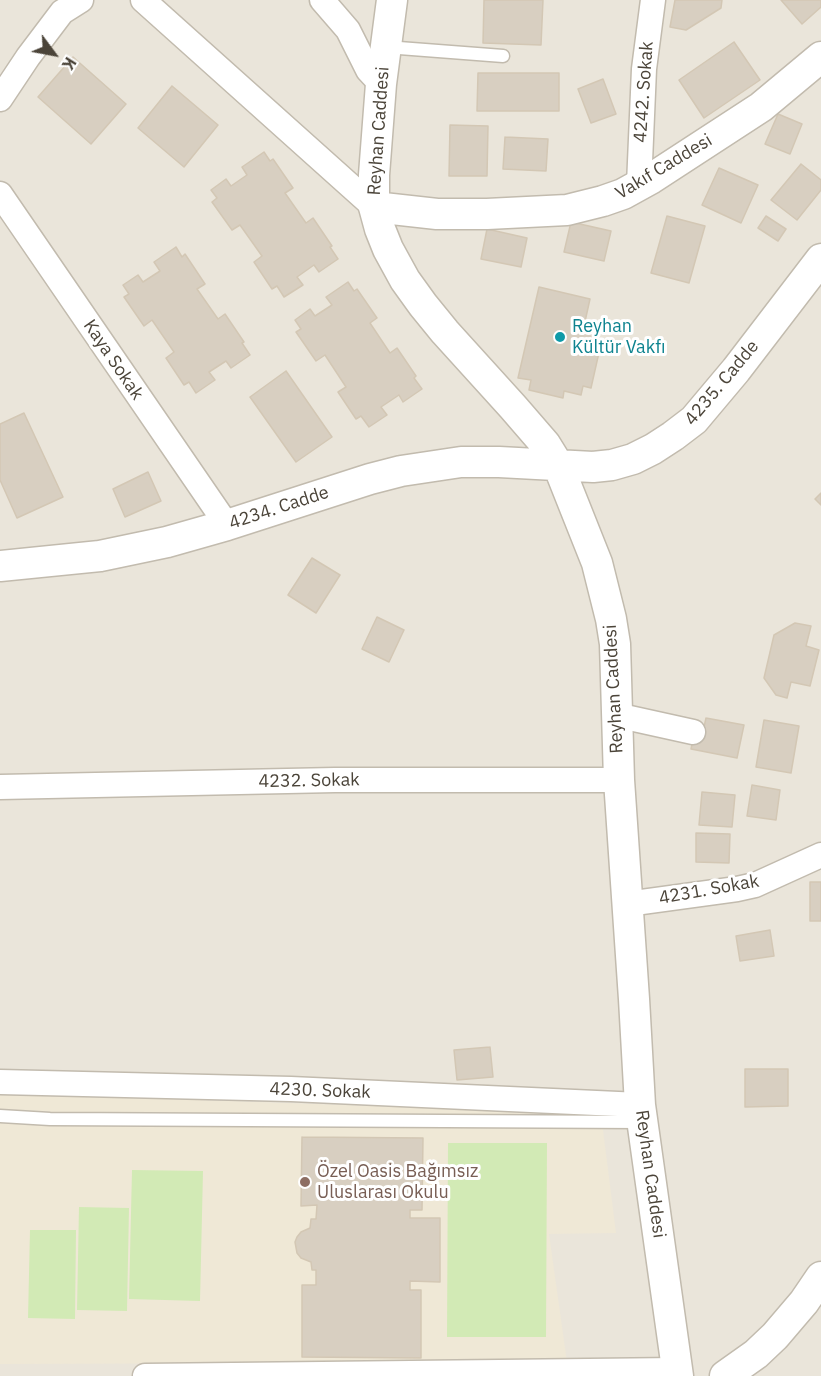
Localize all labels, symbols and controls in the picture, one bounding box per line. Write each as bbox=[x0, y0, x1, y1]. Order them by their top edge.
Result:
north arrow bbox=[24, 24, 84, 84]
street label: 4242. Sokak bbox=[630, 41, 658, 143]
text: K bbox=[58, 54, 81, 74]
street label: Reyhan Caddesi bbox=[364, 66, 394, 196]
street label: Vakıf Caddesi bbox=[612, 130, 716, 204]
street label: Kaya Sokak bbox=[78, 316, 148, 404]
place label: Reyhan Kültür Vakfı bbox=[572, 316, 666, 358]
marker: Reyhan Kültür Vakfı bbox=[553, 330, 567, 344]
street label: 4235. Cadde bbox=[680, 336, 764, 430]
street label: 4234. Cadde bbox=[226, 482, 332, 534]
street label: Reyhan Caddesi bbox=[600, 624, 628, 754]
street label: 4232. Sokak bbox=[258, 769, 360, 793]
street label: 4231. Sokak bbox=[657, 871, 761, 909]
street label: 4230. Sokak bbox=[269, 1078, 371, 1104]
street label: Reyhan Caddesi bbox=[630, 1109, 670, 1239]
place label: Özel Oasis Bağımsız Uluslarası Okulu bbox=[317, 1161, 478, 1204]
marker: Özel Oasis Bağımsız Uluslarası Okulu bbox=[298, 1175, 312, 1189]

